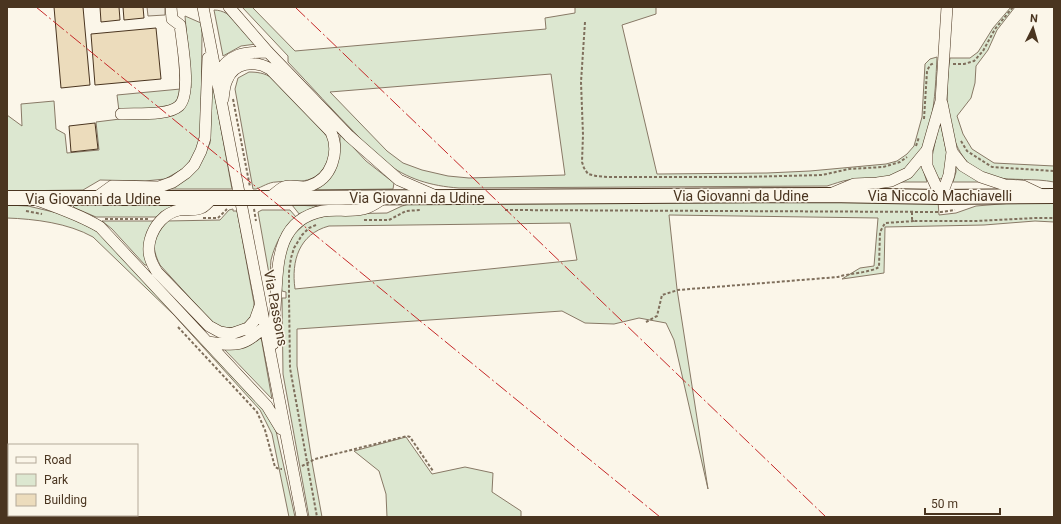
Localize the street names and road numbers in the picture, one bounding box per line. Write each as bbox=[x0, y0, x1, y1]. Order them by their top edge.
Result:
street label: Via Giovanni da Udine bbox=[673, 188, 809, 204]
street label: Via Niccolò Machiavelli bbox=[868, 188, 1012, 204]
street label: Via Giovanni da Udine bbox=[349, 190, 485, 206]
street label: Via Giovanni da Udine bbox=[25, 191, 161, 207]
street label: Via Passons bbox=[261, 269, 291, 347]

